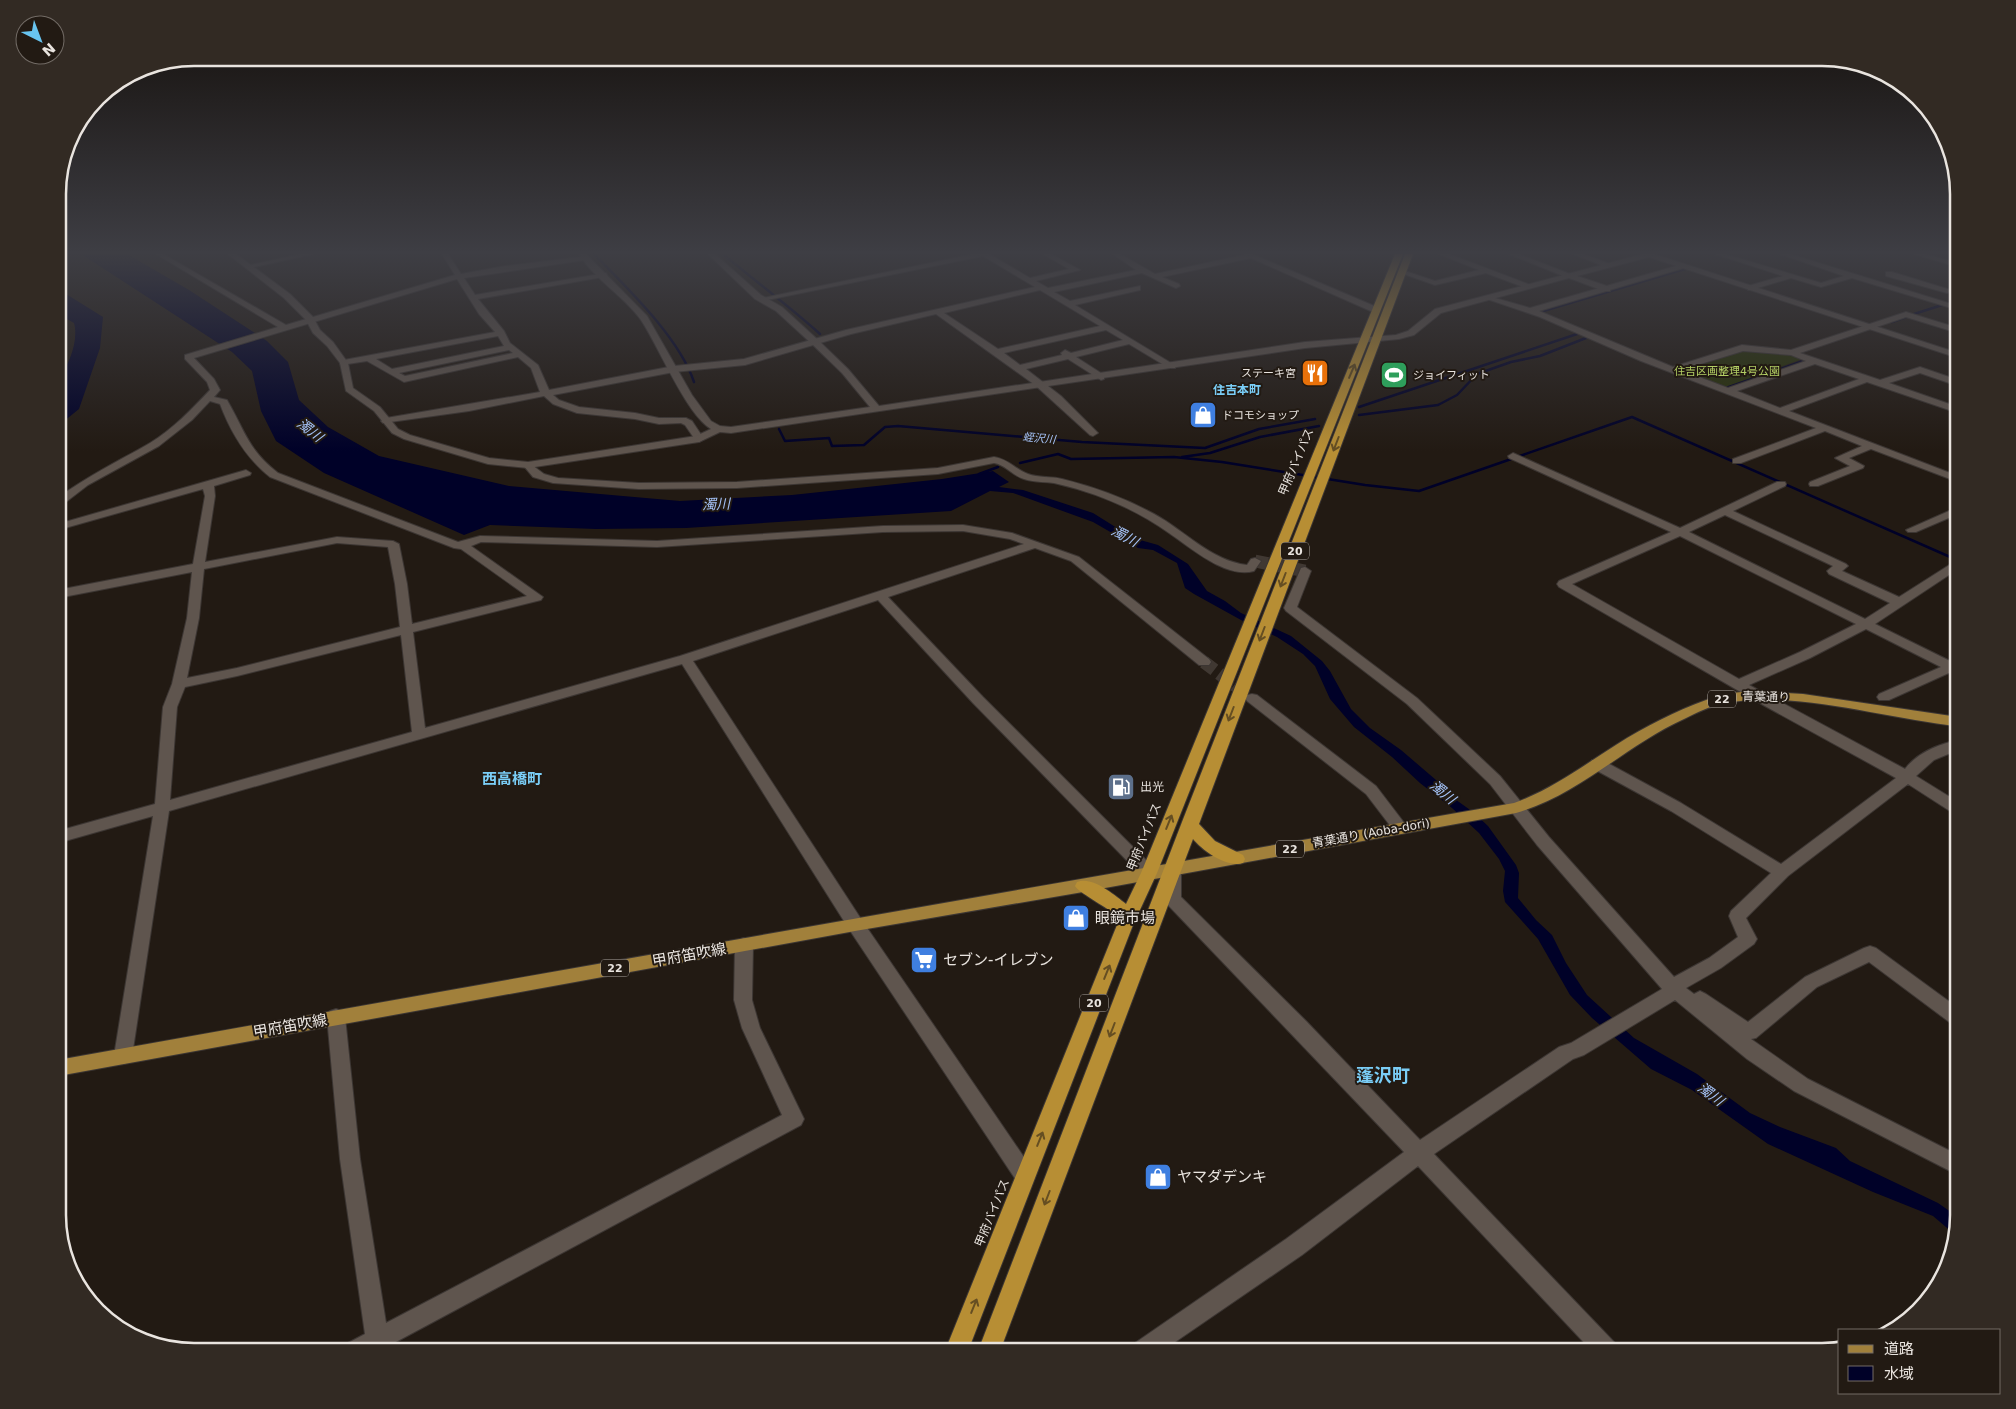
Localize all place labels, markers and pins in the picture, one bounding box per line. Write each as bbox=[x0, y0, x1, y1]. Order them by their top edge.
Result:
restaurant icon: ステーキ宮 bbox=[1300, 358, 1330, 388]
sports icon: ジョイフィット bbox=[1379, 360, 1409, 390]
place label: ステーキ宮 bbox=[1241, 367, 1296, 380]
place label: ジョイフィット bbox=[1413, 369, 1490, 382]
shop icon: ドコモショップ bbox=[1188, 400, 1218, 430]
place label: ドコモショップ bbox=[1222, 409, 1299, 422]
fuel station icon: 出光 bbox=[1106, 772, 1136, 802]
place label: 出光 bbox=[1140, 780, 1164, 794]
shop icon: 眼鏡市場 bbox=[1061, 903, 1091, 933]
place label: 眼鏡市場 bbox=[1095, 909, 1155, 927]
supermarket icon: セブン-イレブン bbox=[909, 945, 939, 975]
place label: セブン-イレブン bbox=[943, 951, 1053, 969]
shop icon: ヤマダデンキ bbox=[1143, 1162, 1173, 1192]
place label: ヤマダデンキ bbox=[1177, 1168, 1267, 1186]

